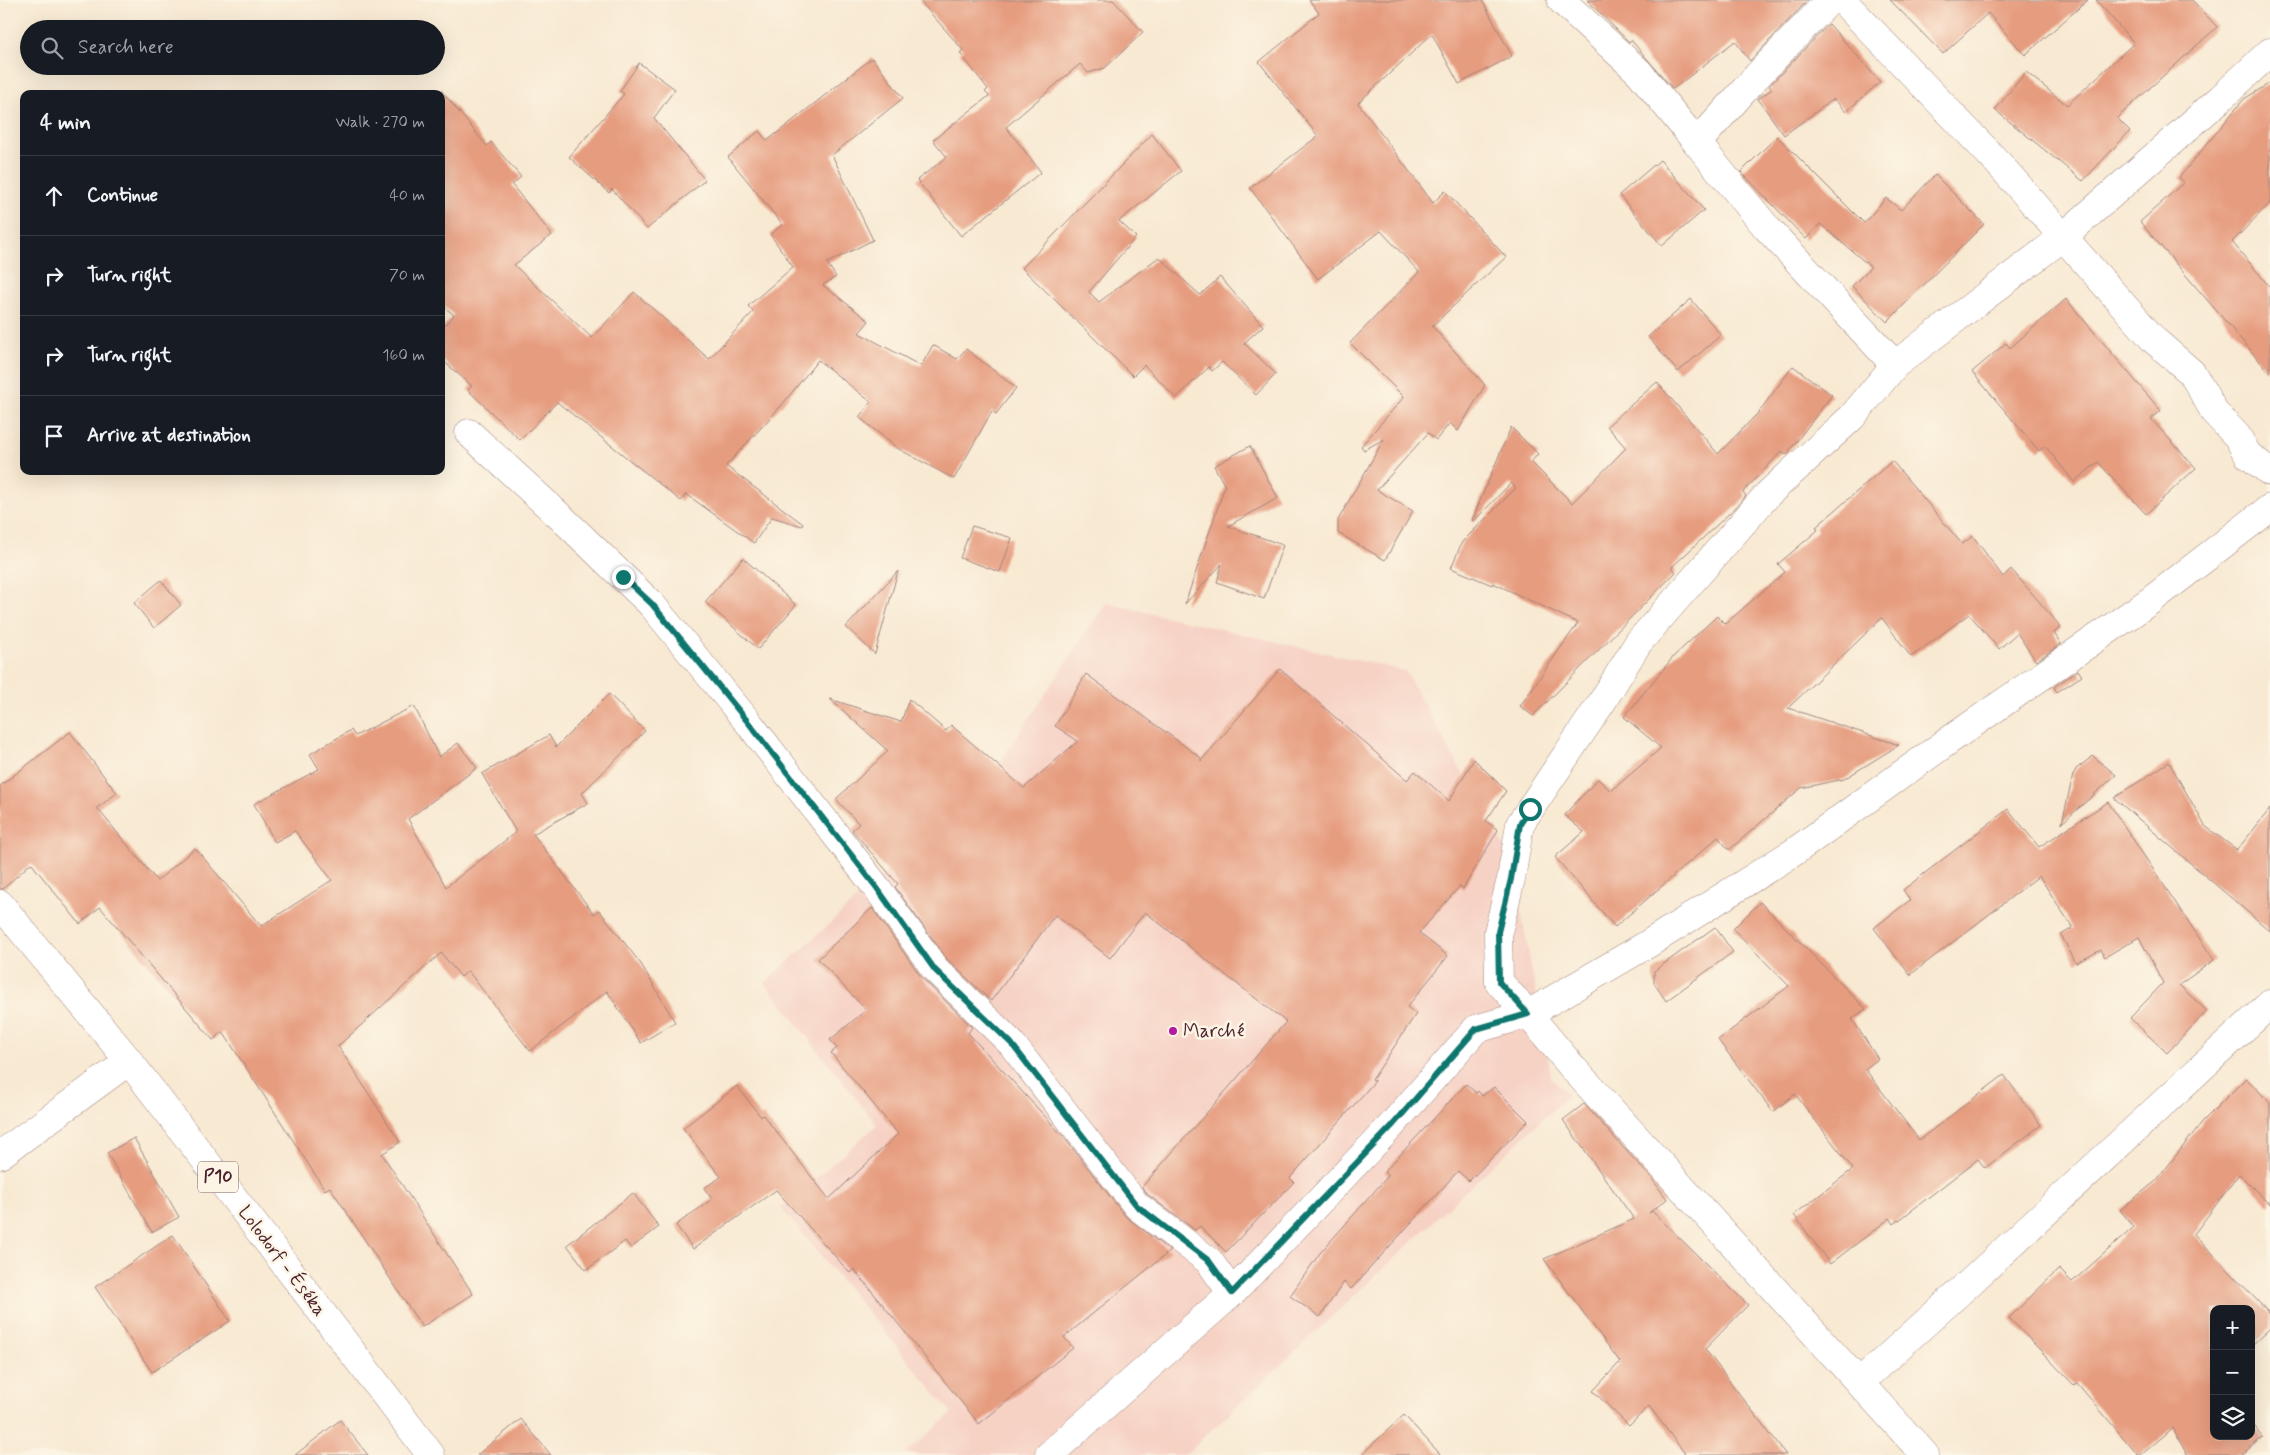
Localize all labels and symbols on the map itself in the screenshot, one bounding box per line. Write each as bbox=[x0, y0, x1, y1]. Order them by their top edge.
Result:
route end bbox=[612, 566, 635, 589]
route start bbox=[1519, 798, 1542, 821]
place label: Marché bbox=[1183, 1019, 1244, 1044]
marker: Marché bbox=[1167, 1025, 1179, 1037]
road number: P10 bbox=[198, 1162, 238, 1192]
street label: Lolodorf - Éséka bbox=[232, 1200, 333, 1321]

